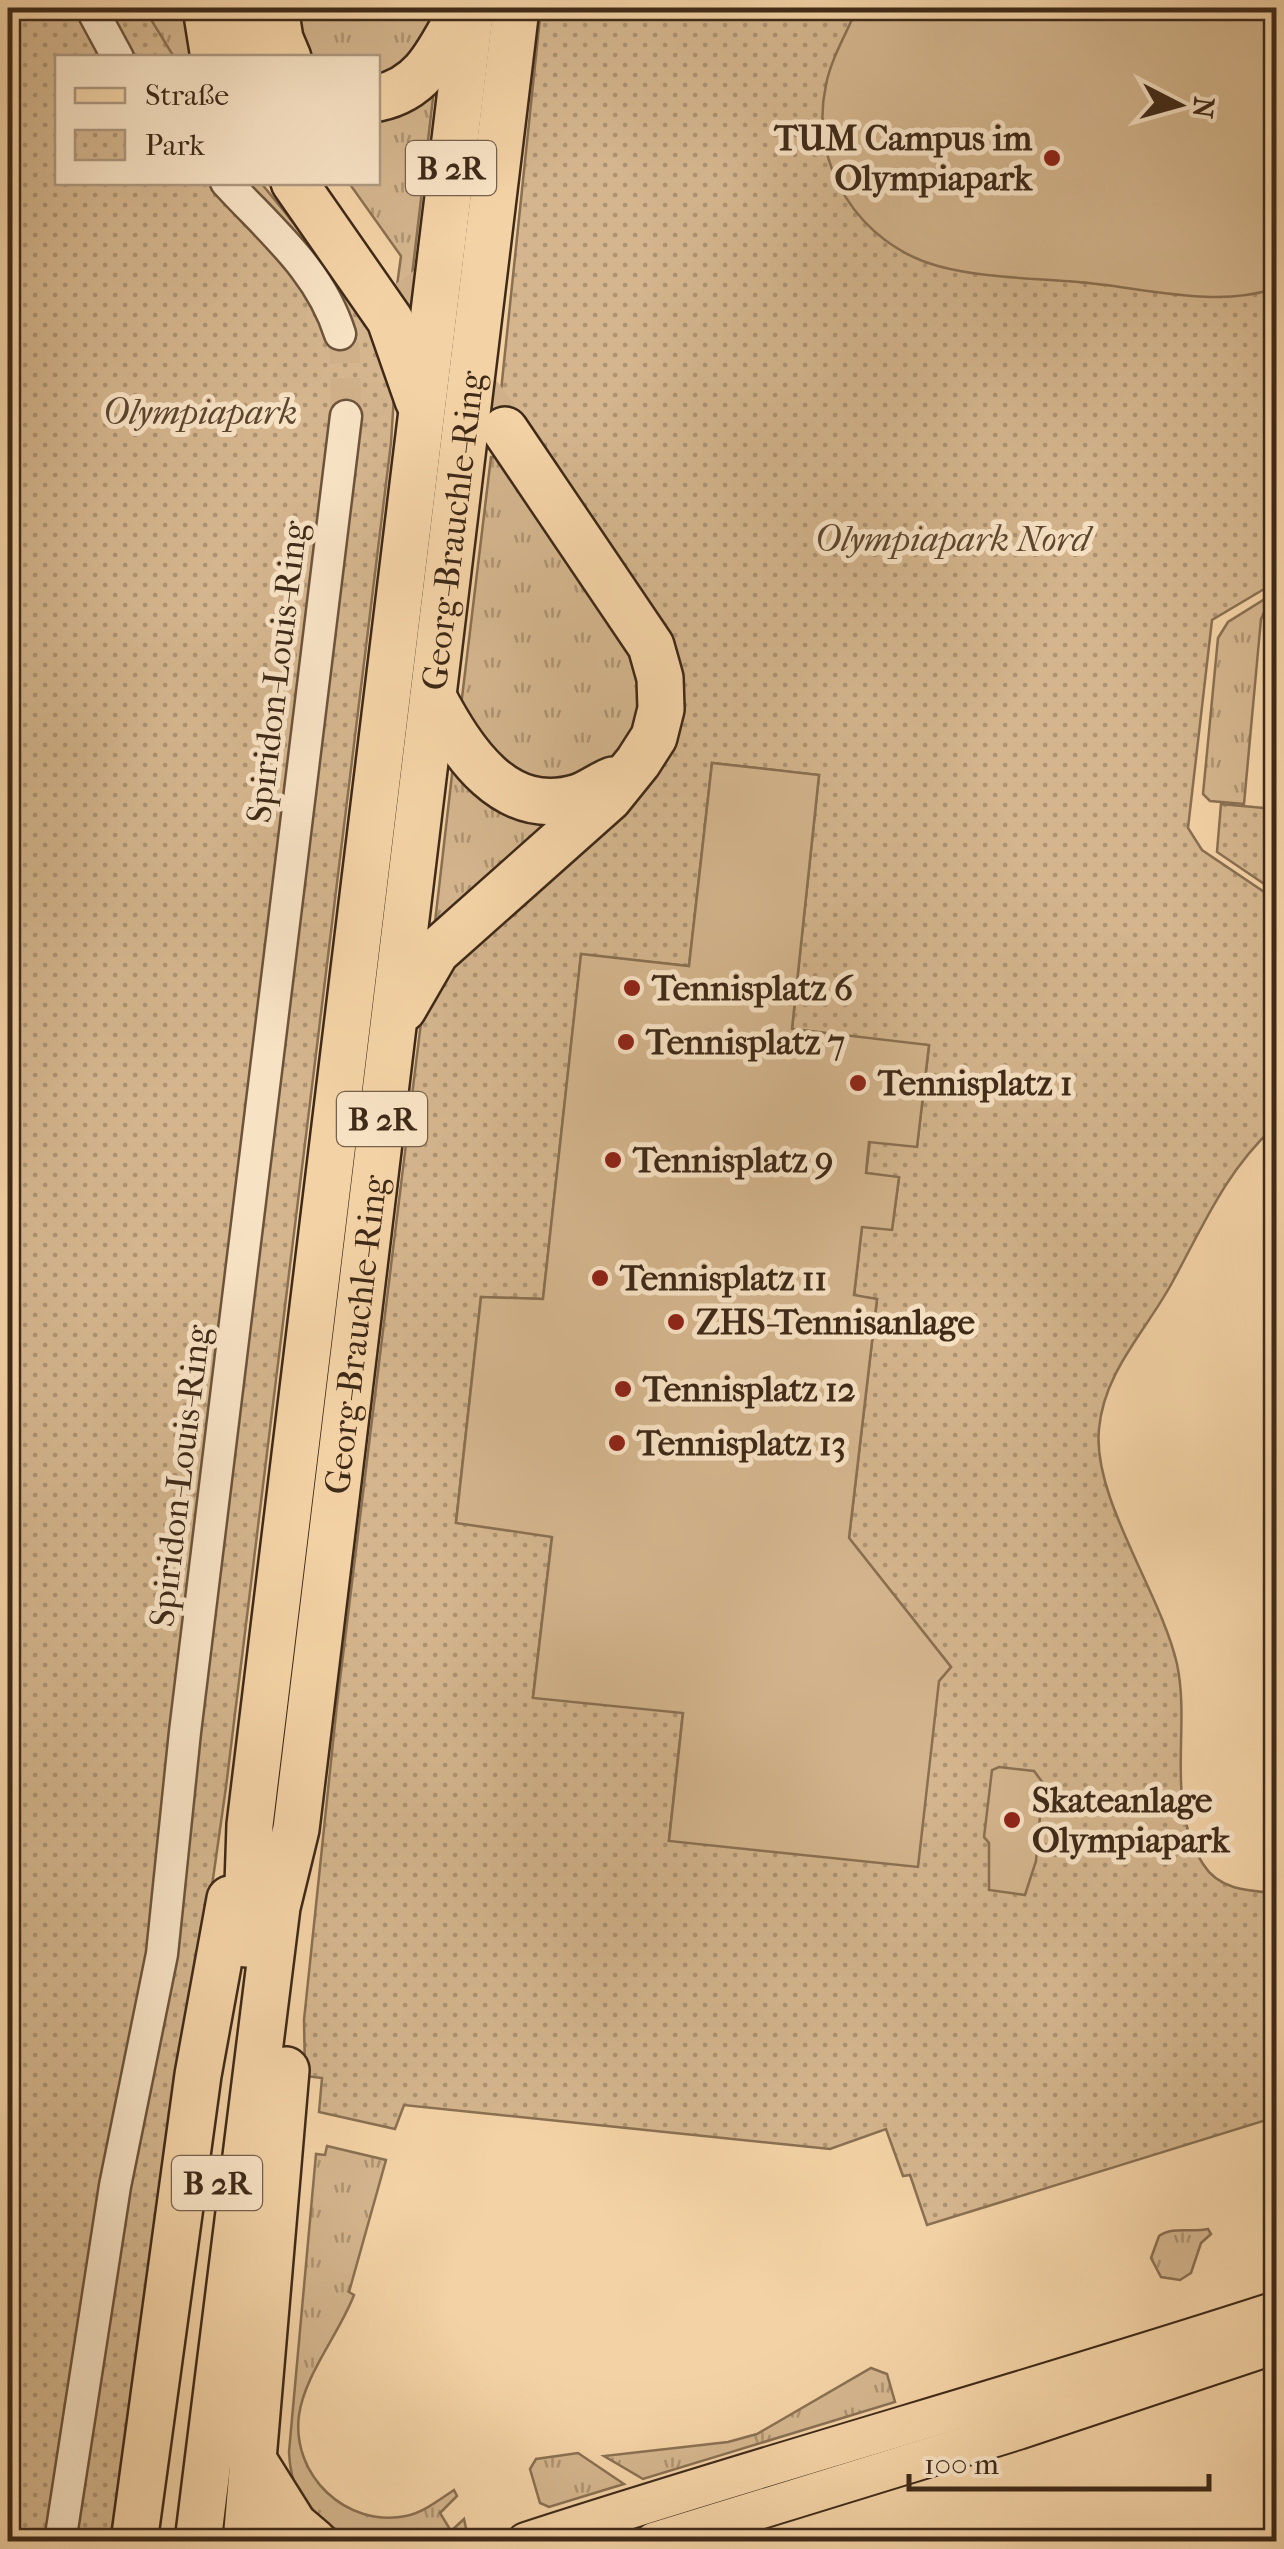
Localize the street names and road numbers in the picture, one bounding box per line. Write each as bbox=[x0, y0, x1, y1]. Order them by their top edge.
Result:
road number: B 2R bbox=[406, 141, 496, 195]
street label: Georg-Brauchle-Ring bbox=[413, 368, 493, 692]
street label: Spiridon-Louis-Ring bbox=[238, 518, 316, 825]
road number: B 2R bbox=[337, 1092, 427, 1146]
street label: Georg-Brauchle-Ring bbox=[316, 1173, 395, 1497]
street label: Spiridon-Louis-Ring bbox=[141, 1322, 219, 1629]
road number: B 2R bbox=[172, 2156, 262, 2210]

